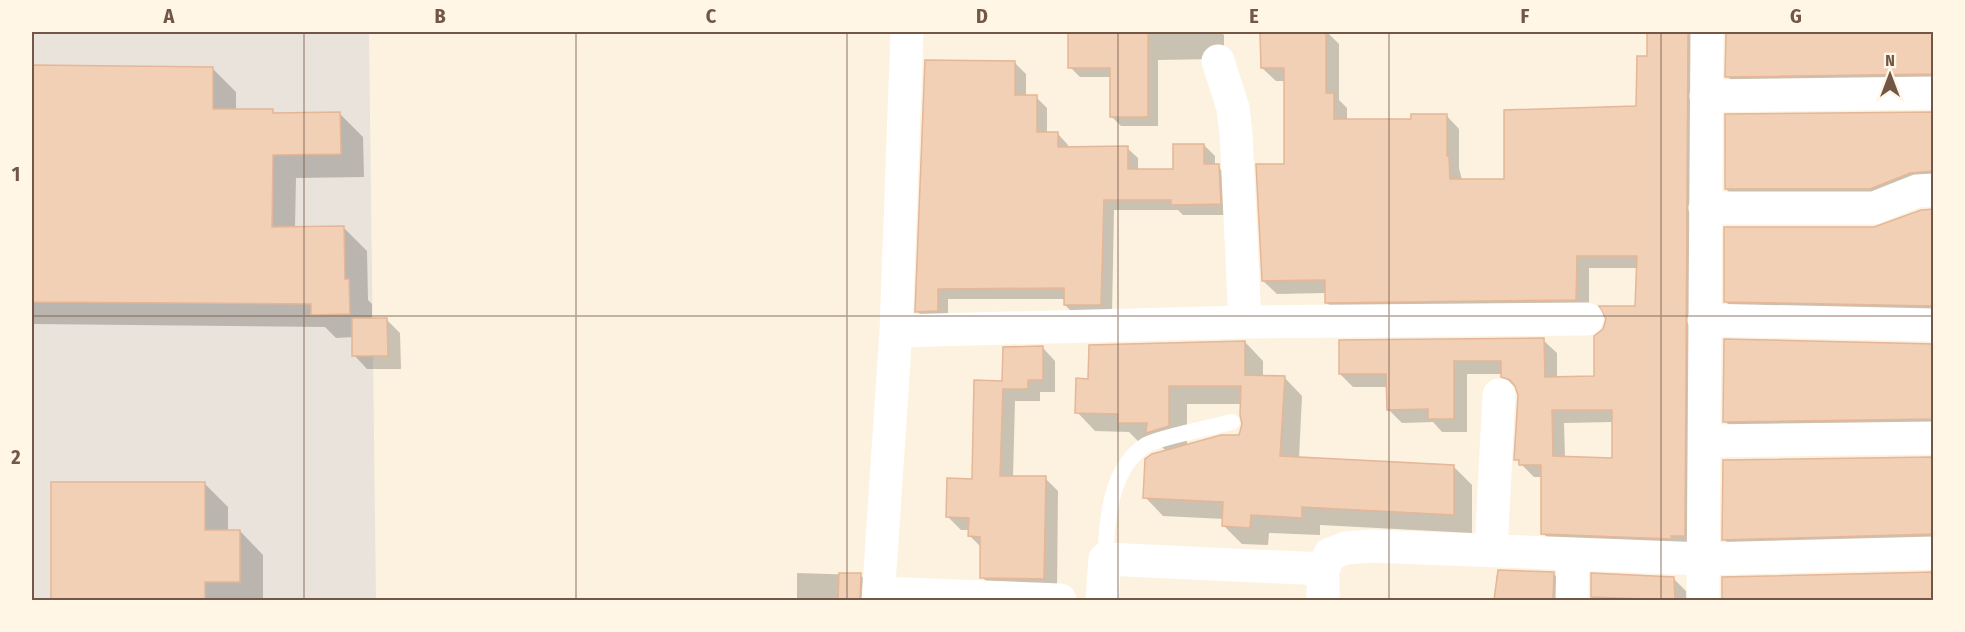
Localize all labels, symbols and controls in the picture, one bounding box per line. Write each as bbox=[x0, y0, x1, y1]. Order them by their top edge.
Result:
text: A bbox=[163, 4, 176, 28]
text: B bbox=[434, 4, 446, 28]
text: C bbox=[706, 4, 717, 28]
text: D bbox=[976, 4, 988, 28]
text: E bbox=[1249, 4, 1259, 28]
text: F bbox=[1521, 4, 1530, 28]
text: G bbox=[1790, 4, 1802, 28]
north arrow bbox=[1860, 45, 1920, 105]
text: N bbox=[1885, 51, 1895, 70]
text: 1 bbox=[12, 162, 20, 186]
text: 2 bbox=[10, 445, 21, 469]

